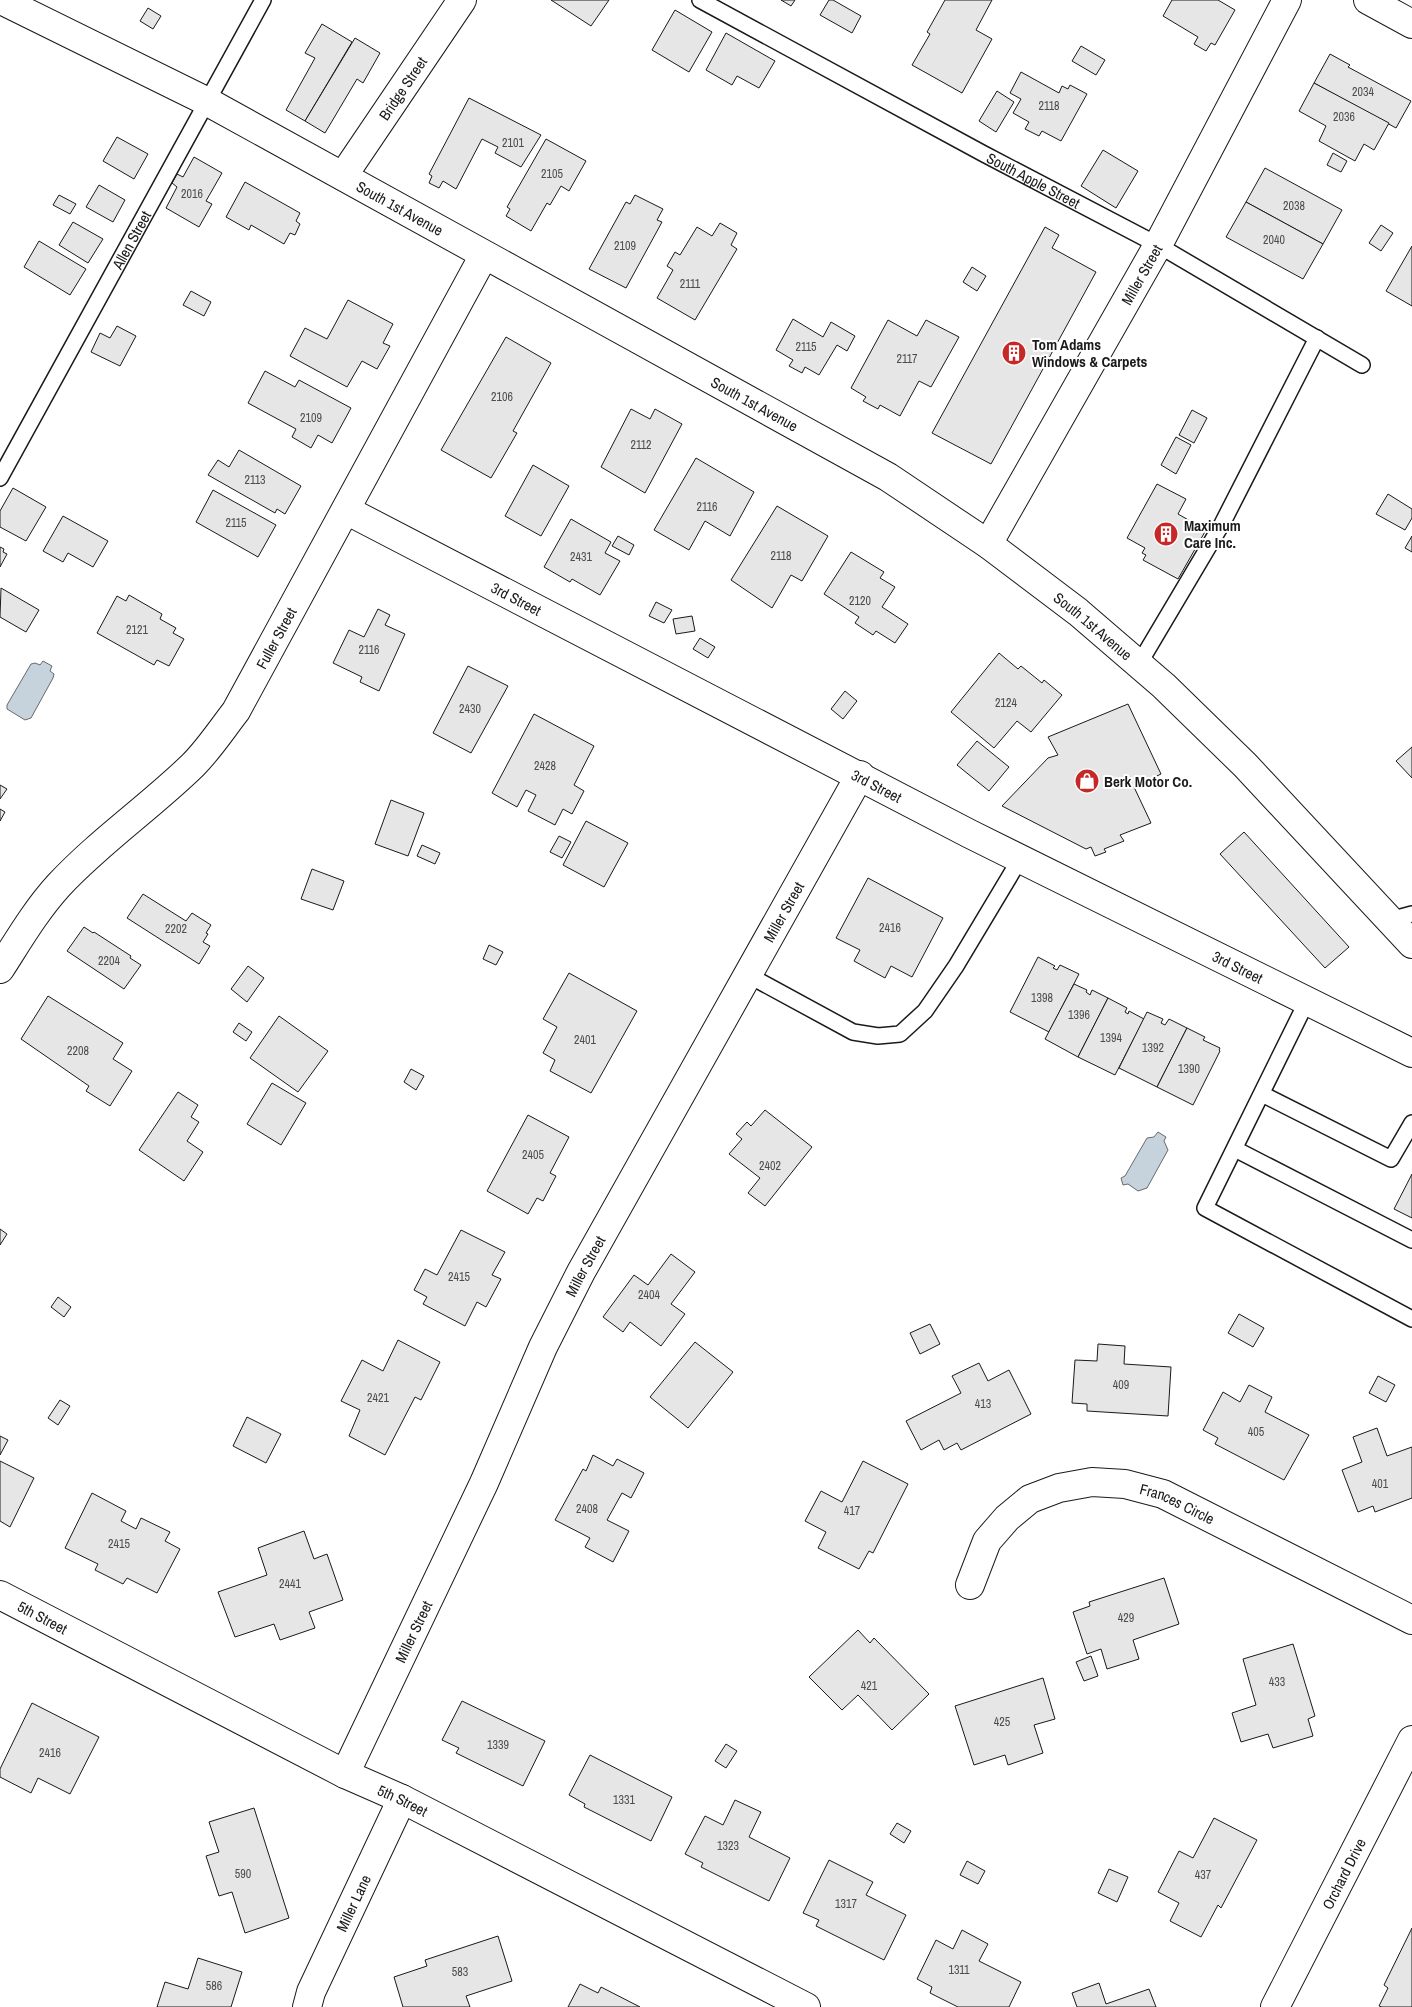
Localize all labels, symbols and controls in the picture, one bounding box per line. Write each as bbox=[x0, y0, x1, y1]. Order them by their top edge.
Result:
street label: Bridge Street bbox=[373, 52, 432, 124]
house number: 2034 bbox=[1352, 84, 1374, 100]
house number: 2118 bbox=[1038, 98, 1060, 114]
house number: 2036 bbox=[1333, 109, 1355, 125]
house number: 2101 bbox=[502, 135, 524, 151]
street label: South Apple Street bbox=[983, 147, 1084, 213]
house number: 2105 bbox=[541, 166, 563, 182]
street label: South 1st Avenue bbox=[353, 175, 447, 240]
house number: 2016 bbox=[181, 186, 203, 202]
house number: 2038 bbox=[1283, 198, 1305, 214]
street label: Allen Street bbox=[106, 206, 156, 274]
house number: 2040 bbox=[1263, 232, 1285, 248]
house number: 2109 bbox=[614, 238, 636, 254]
street label: Miller Street bbox=[1116, 240, 1167, 309]
house number: 2111 bbox=[680, 276, 701, 292]
place label: Tom Adams Windows & Carpets bbox=[1032, 334, 1148, 372]
house number: 2115 bbox=[795, 339, 817, 355]
building icon: Tom Adams Windows & Carpets bbox=[1001, 340, 1027, 366]
house number: 2117 bbox=[896, 351, 918, 367]
street label: South 1st Avenue bbox=[707, 371, 802, 436]
house number: 2106 bbox=[491, 389, 513, 405]
house number: 2109 bbox=[300, 410, 322, 426]
house number: 2112 bbox=[630, 437, 652, 453]
house number: 2113 bbox=[244, 472, 266, 488]
house number: 2116 bbox=[696, 499, 718, 515]
house number: 2115 bbox=[225, 515, 247, 531]
place label: Maximum Care Inc. bbox=[1184, 515, 1241, 553]
building icon: Maximum Care Inc. bbox=[1153, 521, 1179, 547]
house number: 2118 bbox=[770, 548, 792, 564]
house number: 2431 bbox=[570, 549, 592, 565]
street label: 3rd Street bbox=[488, 577, 546, 621]
street label: South 1st Avenue bbox=[1050, 587, 1137, 665]
house number: 2120 bbox=[849, 593, 871, 609]
street label: Fuller Street bbox=[250, 603, 301, 672]
house number: 2121 bbox=[126, 622, 148, 638]
house number: 2116 bbox=[358, 642, 380, 658]
house number: 2124 bbox=[995, 695, 1017, 711]
house number: 2430 bbox=[459, 701, 481, 717]
house number: 2428 bbox=[534, 758, 556, 774]
street label: 3rd Street bbox=[848, 764, 906, 808]
shop icon: Berk Motor Co. bbox=[1074, 768, 1100, 794]
place label: Berk Motor Co. bbox=[1104, 771, 1192, 792]
street label: Miller Street bbox=[758, 877, 809, 946]
house number: 2416 bbox=[879, 920, 901, 936]
house number: 2202 bbox=[165, 921, 187, 937]
street label: 3rd Street bbox=[1209, 945, 1267, 988]
house number: 2204 bbox=[98, 953, 120, 969]
house number: 1398 bbox=[1031, 990, 1053, 1006]
house number: 1396 bbox=[1068, 1007, 1090, 1023]
house number: 1394 bbox=[1100, 1030, 1122, 1046]
house number: 2401 bbox=[574, 1032, 596, 1048]
house number: 1392 bbox=[1142, 1040, 1164, 1056]
house number: 2208 bbox=[67, 1043, 89, 1059]
house number: 1390 bbox=[1178, 1061, 1200, 1077]
house number: 2405 bbox=[522, 1147, 544, 1163]
house number: 2402 bbox=[759, 1158, 781, 1174]
street label: Miller Street bbox=[560, 1231, 610, 1300]
house number: 2415 bbox=[448, 1269, 470, 1285]
house number: 2404 bbox=[638, 1287, 660, 1303]
house number: 409 bbox=[1113, 1377, 1129, 1393]
house number: 2421 bbox=[367, 1390, 389, 1406]
house number: 413 bbox=[975, 1396, 991, 1412]
house number: 405 bbox=[1248, 1424, 1265, 1440]
house number: 401 bbox=[1372, 1476, 1389, 1492]
street label: Frances Circle bbox=[1138, 1478, 1218, 1529]
house number: 2408 bbox=[576, 1501, 598, 1517]
house number: 417 bbox=[844, 1503, 861, 1519]
house number: 2415 bbox=[108, 1536, 130, 1552]
house number: 2441 bbox=[279, 1576, 301, 1592]
street label: 5th Street bbox=[14, 1595, 72, 1639]
street label: Miller Street bbox=[389, 1596, 437, 1666]
house number: 429 bbox=[1118, 1610, 1134, 1626]
house number: 433 bbox=[1269, 1674, 1285, 1690]
house number: 421 bbox=[861, 1678, 878, 1694]
house number: 425 bbox=[994, 1714, 1011, 1730]
house number: 1339 bbox=[487, 1737, 509, 1753]
house number: 2416 bbox=[39, 1745, 61, 1761]
street label: 5th Street bbox=[374, 1779, 432, 1821]
house number: 1331 bbox=[613, 1792, 635, 1808]
street label: Orchard Drive bbox=[1316, 1834, 1371, 1913]
house number: 1323 bbox=[717, 1838, 739, 1854]
house number: 590 bbox=[235, 1866, 251, 1882]
house number: 437 bbox=[1195, 1867, 1212, 1883]
street label: Miller Lane bbox=[331, 1871, 376, 1935]
house number: 1317 bbox=[835, 1896, 857, 1912]
house number: 1311 bbox=[948, 1962, 970, 1978]
house number: 583 bbox=[452, 1964, 468, 1980]
house number: 586 bbox=[206, 1978, 222, 1994]

